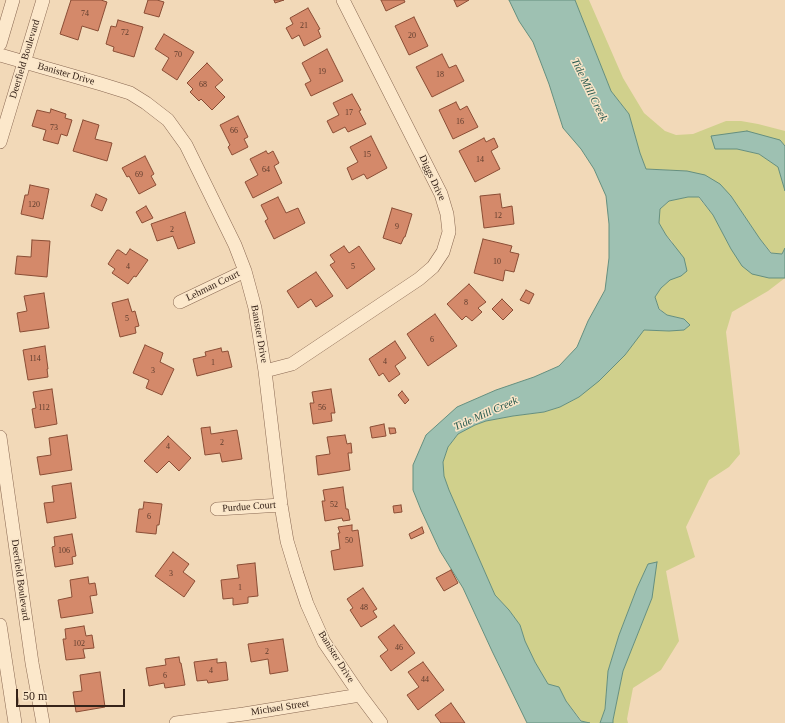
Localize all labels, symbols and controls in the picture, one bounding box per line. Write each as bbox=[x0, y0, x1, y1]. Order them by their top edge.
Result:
house number: 74 bbox=[81, 9, 89, 19]
street label: Deerfield Boulevard bbox=[7, 18, 43, 100]
house number: 21 bbox=[300, 21, 308, 31]
house number: 72 bbox=[121, 28, 129, 38]
house number: 20 bbox=[408, 31, 416, 41]
house number: 70 bbox=[174, 50, 182, 60]
water label: Tide Mill Creek bbox=[568, 56, 610, 124]
street label: Banister Drive bbox=[36, 60, 96, 88]
house number: 19 bbox=[318, 67, 326, 77]
house number: 18 bbox=[436, 70, 444, 80]
house number: 68 bbox=[199, 80, 207, 90]
house number: 17 bbox=[345, 108, 353, 118]
house number: 16 bbox=[456, 117, 464, 127]
house number: 73 bbox=[50, 123, 58, 133]
house number: 66 bbox=[230, 126, 238, 136]
house number: 15 bbox=[363, 150, 371, 160]
street label: Diggs Drive bbox=[416, 153, 448, 203]
house number: 14 bbox=[476, 155, 484, 165]
house number: 64 bbox=[262, 165, 270, 175]
house number: 69 bbox=[135, 170, 143, 180]
house number: 120 bbox=[28, 200, 40, 210]
house number: 12 bbox=[494, 211, 502, 221]
house number: 9 bbox=[395, 222, 399, 232]
house number: 2 bbox=[170, 225, 174, 235]
house number: 10 bbox=[493, 257, 501, 267]
house number: 4 bbox=[126, 262, 130, 272]
house number: 5 bbox=[351, 262, 355, 272]
street label: Lehman Court bbox=[184, 268, 242, 304]
house number: 8 bbox=[464, 298, 468, 308]
street label: Banister Drive bbox=[248, 304, 270, 364]
house number: 5 bbox=[125, 314, 129, 324]
house number: 6 bbox=[430, 335, 434, 345]
house number: 114 bbox=[29, 354, 41, 364]
house number: 4 bbox=[383, 357, 387, 367]
house number: 1 bbox=[211, 358, 215, 368]
house number: 3 bbox=[151, 366, 155, 376]
water label: Tide Mill Creek bbox=[452, 394, 520, 434]
house number: 112 bbox=[38, 403, 50, 413]
house number: 56 bbox=[318, 403, 326, 413]
house number: 2 bbox=[220, 438, 224, 448]
house number: 4 bbox=[166, 442, 170, 452]
street label: Purdue Court bbox=[222, 499, 276, 515]
house number: 52 bbox=[330, 500, 338, 510]
house number: 6 bbox=[147, 512, 151, 522]
house number: 50 bbox=[345, 536, 353, 546]
street label: Deerfield Boulevard bbox=[8, 539, 32, 621]
house number: 106 bbox=[58, 546, 70, 556]
house number: 3 bbox=[169, 569, 173, 579]
house number: 1 bbox=[238, 583, 242, 593]
house number: 48 bbox=[360, 603, 368, 613]
street label: Banister Drive bbox=[315, 629, 357, 685]
house number: 102 bbox=[73, 639, 85, 649]
house number: 46 bbox=[395, 643, 403, 653]
house number: 2 bbox=[265, 647, 269, 657]
house number: 4 bbox=[209, 666, 213, 676]
house number: 6 bbox=[163, 671, 167, 681]
house number: 44 bbox=[421, 675, 429, 685]
scale bar bbox=[18, 681, 127, 707]
text: 50 m bbox=[23, 689, 47, 703]
street label: Michael Street bbox=[250, 697, 310, 719]

